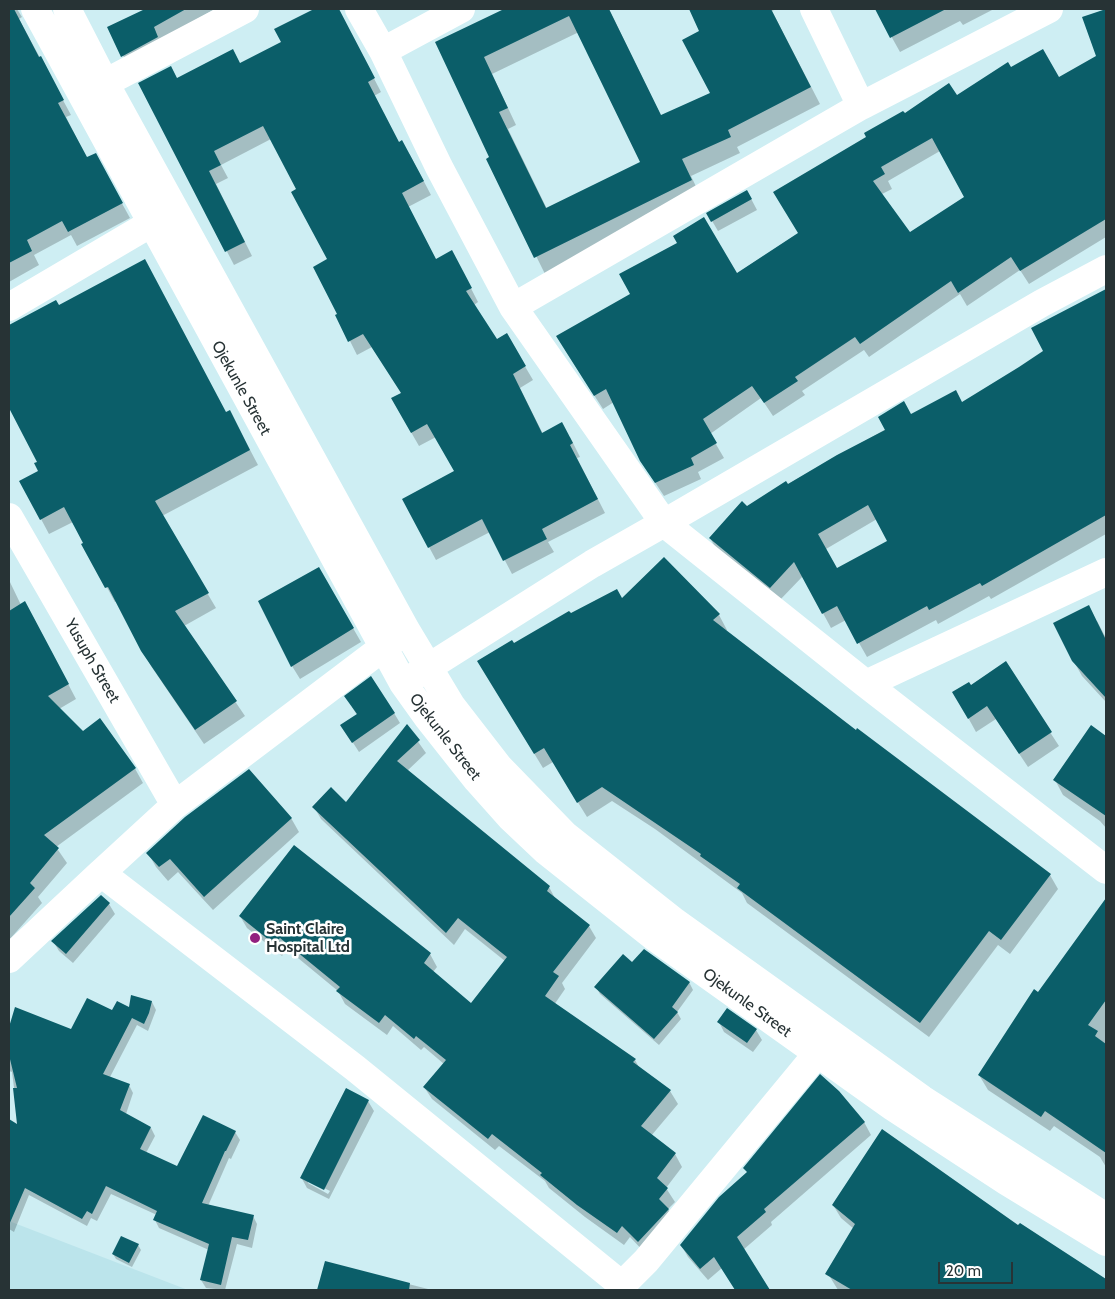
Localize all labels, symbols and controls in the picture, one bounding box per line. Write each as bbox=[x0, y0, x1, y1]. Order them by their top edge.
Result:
street label: Ojekunle Street bbox=[207, 337, 275, 439]
street label: Yusuph Street bbox=[60, 616, 124, 706]
street label: Ojekunle Street bbox=[405, 690, 485, 784]
place label: Saint Claire Hospital Ltd bbox=[266, 919, 350, 957]
marker: Saint Claire Hospital Ltd bbox=[248, 931, 262, 945]
street label: Ojekunle Street bbox=[699, 964, 795, 1042]
scale bar bbox=[940, 1252, 1015, 1284]
text: 20 m bbox=[946, 1262, 981, 1280]

